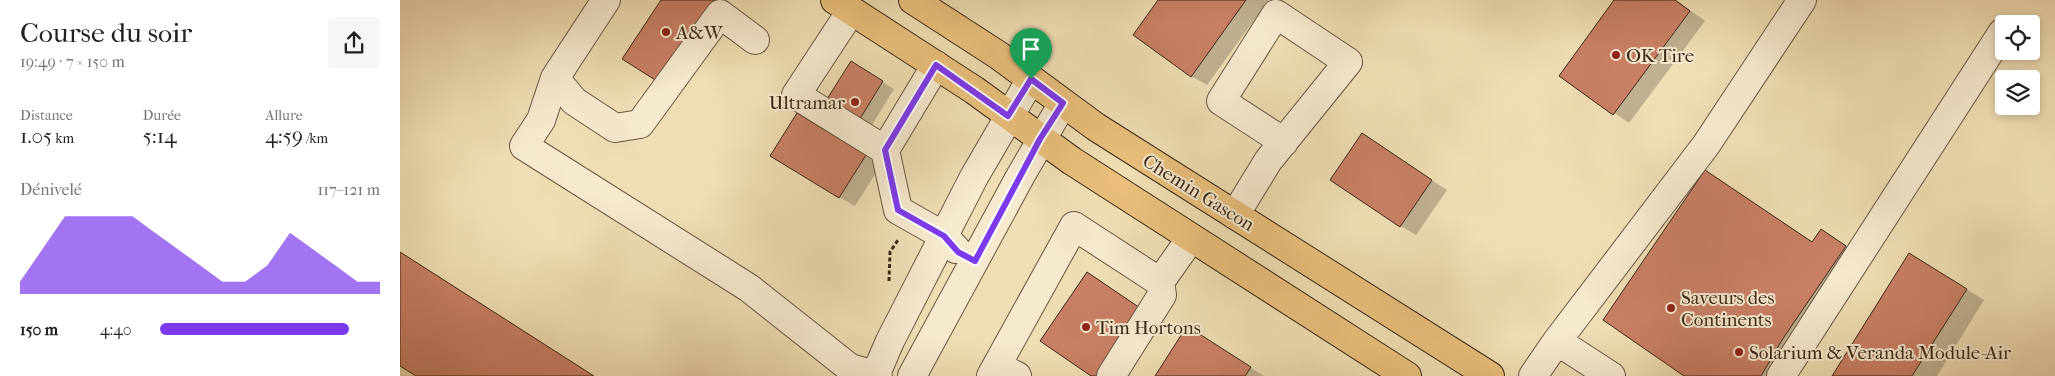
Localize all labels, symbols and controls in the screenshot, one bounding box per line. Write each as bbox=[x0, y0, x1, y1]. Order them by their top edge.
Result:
map controls bbox=[1995, 15, 2040, 115]
button: locate bbox=[1995, 15, 2040, 60]
text: Course du soir bbox=[20, 16, 192, 49]
button: share bbox=[328, 17, 380, 69]
place label: A&W bbox=[675, 22, 724, 44]
marker: A&W bbox=[660, 26, 672, 38]
pin bbox=[1010, 28, 1052, 79]
icon: arrive bbox=[1017, 35, 1045, 63]
place label: OK Tire bbox=[1626, 45, 1694, 67]
marker: OK Tire bbox=[1610, 49, 1622, 61]
text: 19:49 · 7 × 150 m bbox=[20, 52, 125, 71]
button: layers bbox=[1995, 70, 2040, 115]
place label: Ultramar bbox=[769, 92, 846, 114]
marker: Ultramar bbox=[849, 96, 861, 108]
text: Distance bbox=[20, 107, 73, 124]
text: Durée bbox=[143, 107, 181, 124]
text: Allure bbox=[265, 107, 303, 124]
text: 1.05 bbox=[20, 124, 52, 148]
text: 5:14 bbox=[143, 124, 177, 148]
text: 4:59 bbox=[265, 124, 303, 148]
text: km bbox=[52, 130, 74, 147]
text: /km bbox=[303, 130, 328, 147]
street label: Chemin Gascon bbox=[1139, 150, 1258, 236]
text: Dénivelé bbox=[20, 180, 82, 199]
text: 117–121 m bbox=[318, 180, 380, 199]
place label: Saveurs des Continents bbox=[1681, 287, 1774, 331]
marker: Saveurs des Continents bbox=[1665, 302, 1677, 314]
place label: Tim Hortons bbox=[1096, 317, 1201, 339]
text: 150 m bbox=[20, 320, 58, 339]
text: 4:40 bbox=[100, 320, 132, 339]
marker: Tim Hortons bbox=[1080, 321, 1092, 333]
place label: Solarium & Veranda Module-Air bbox=[1749, 342, 2012, 364]
marker: Solarium & Veranda Module-Air bbox=[1733, 346, 1745, 358]

